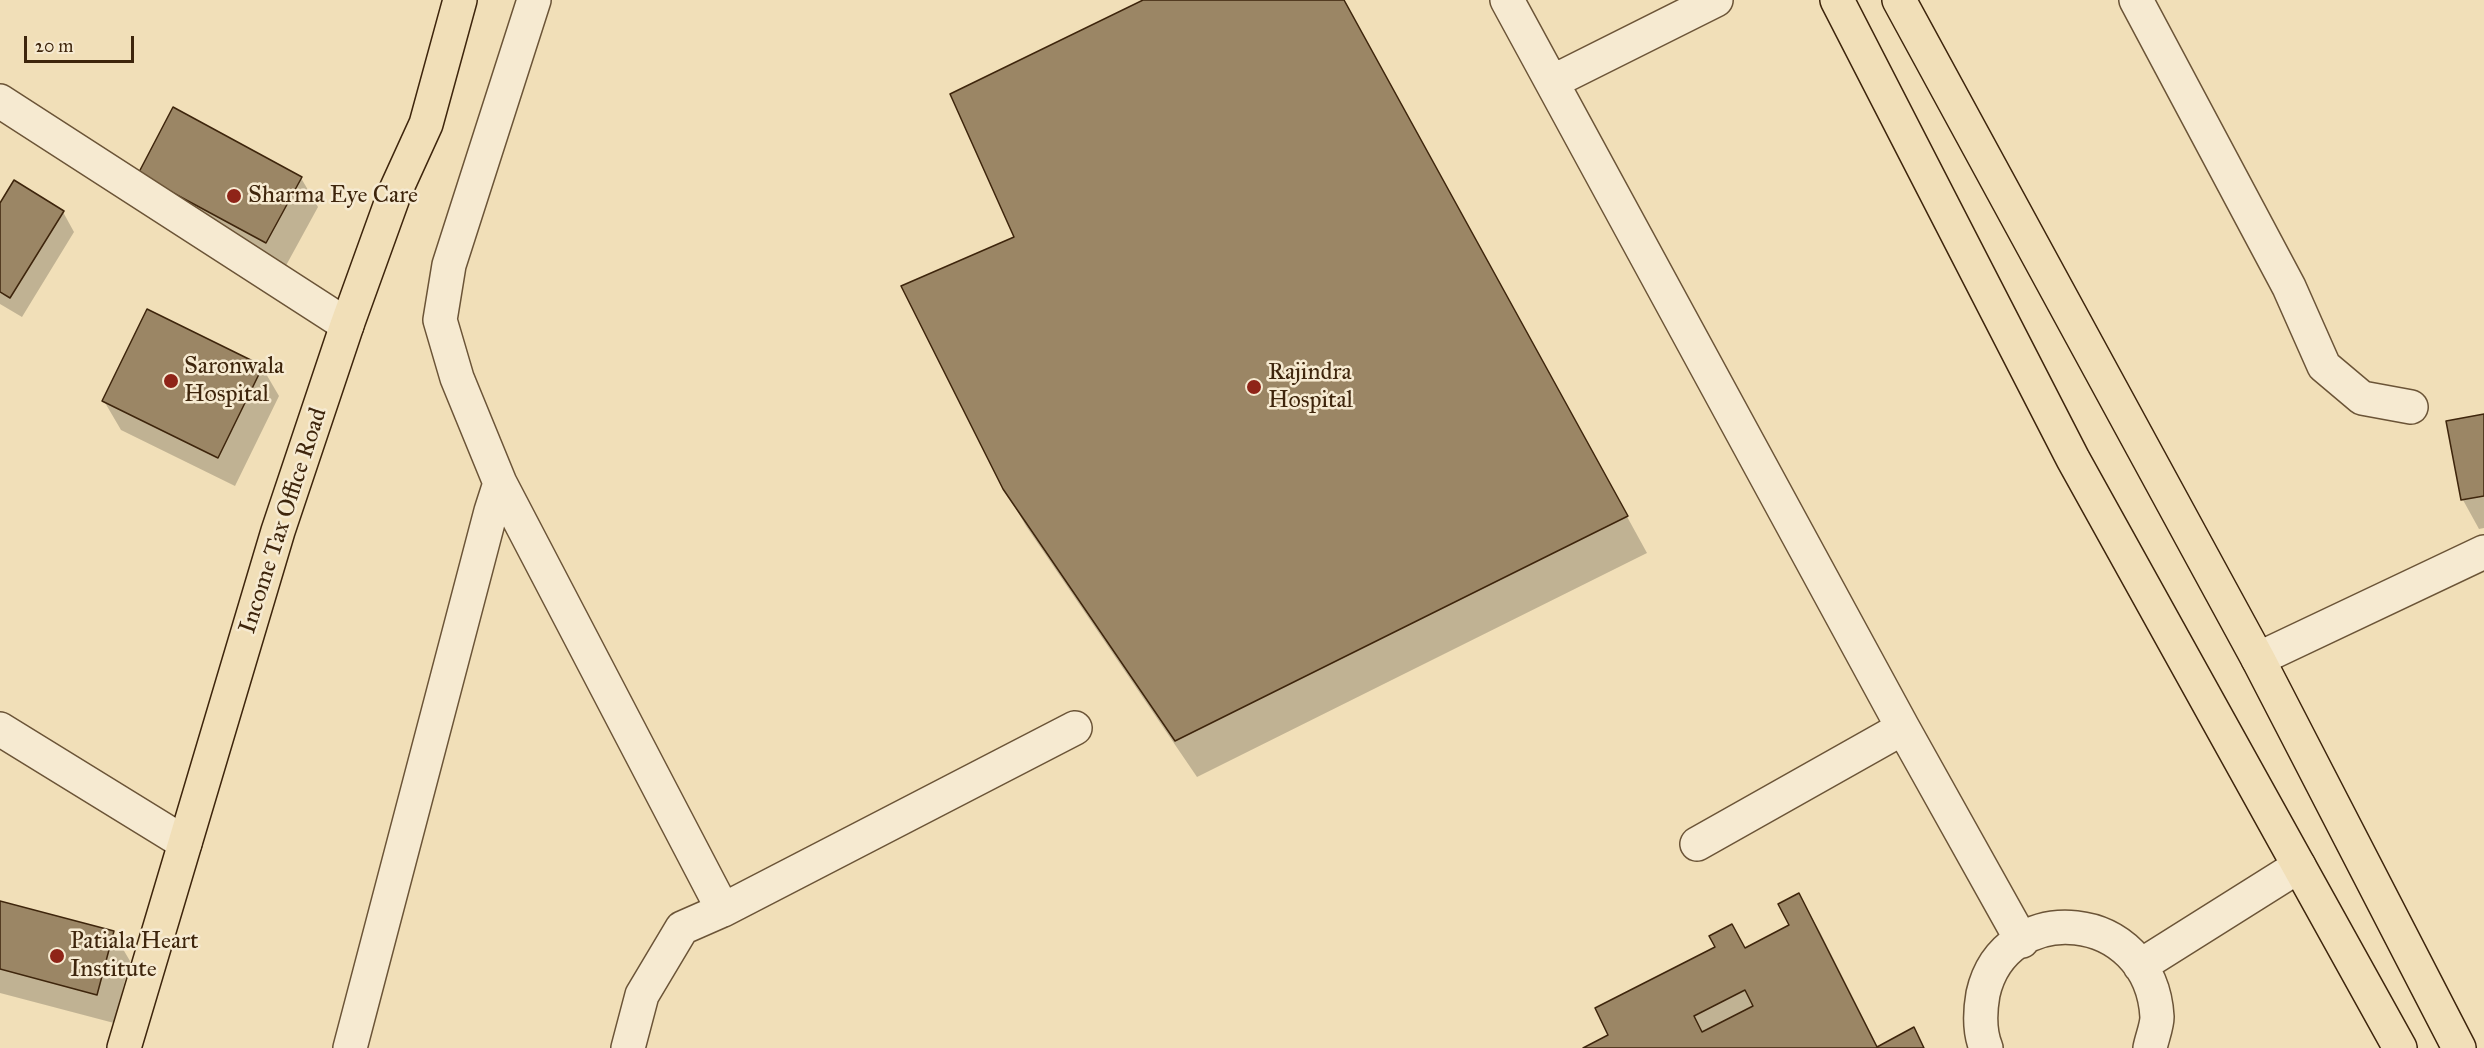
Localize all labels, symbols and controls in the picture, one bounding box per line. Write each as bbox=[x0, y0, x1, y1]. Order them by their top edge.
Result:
scale bar bbox=[27, 24, 136, 62]
text: 20 m bbox=[35, 35, 73, 57]
place label: Sharma Eye Care bbox=[248, 182, 418, 210]
marker: Sharma Eye Care bbox=[225, 187, 243, 205]
place label: Saronwala Hospital bbox=[184, 353, 284, 409]
place label: Rajindra Hospital bbox=[1268, 359, 1353, 415]
marker: Saronwala Hospital bbox=[162, 372, 180, 390]
marker: Rajindra Hospital bbox=[1245, 378, 1263, 396]
street label: Income Tax Office Road bbox=[234, 405, 334, 637]
place label: Patiala Heart Institute bbox=[70, 928, 199, 984]
marker: Patiala Heart Institute bbox=[48, 947, 66, 965]

